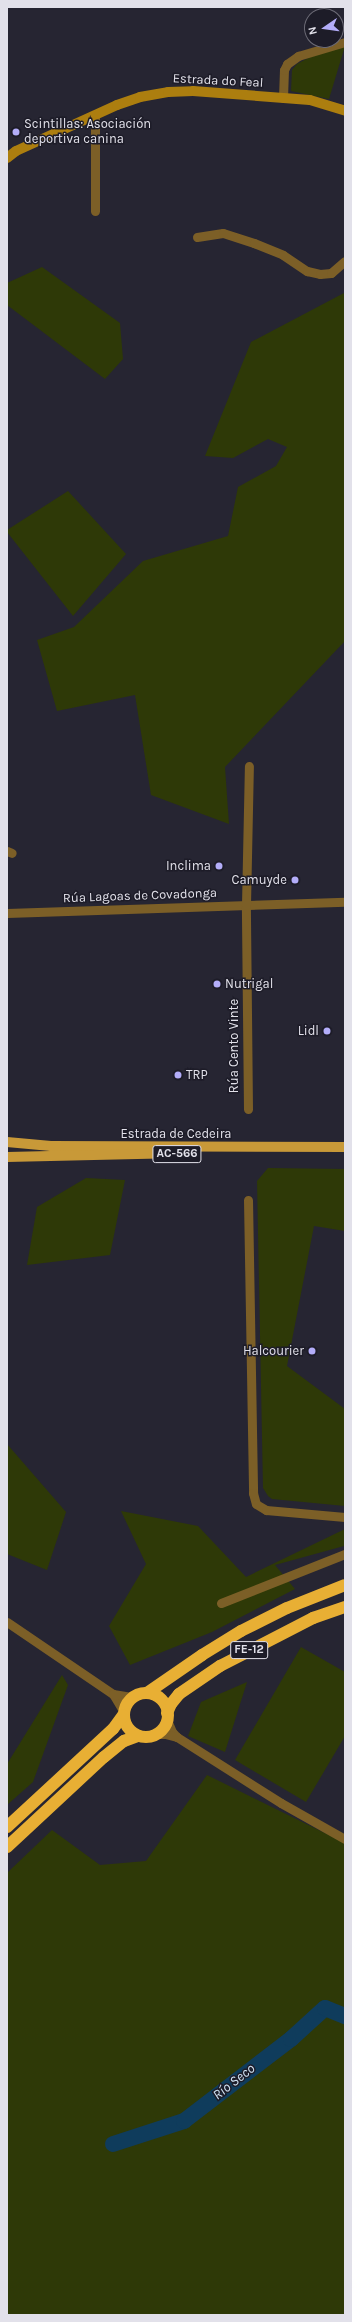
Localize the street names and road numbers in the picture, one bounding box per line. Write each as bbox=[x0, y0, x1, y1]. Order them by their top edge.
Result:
street label: Estrada do Feal bbox=[172, 71, 264, 91]
street label: Rúa Lagoas de Covadonga bbox=[63, 886, 217, 906]
street label: Rúa Cento Vinte bbox=[226, 999, 242, 1093]
street label: Estrada de Cedeira bbox=[120, 1126, 232, 1142]
road number: AC-566 bbox=[152, 1144, 202, 1164]
road number: FE-12 bbox=[230, 1640, 268, 1660]

